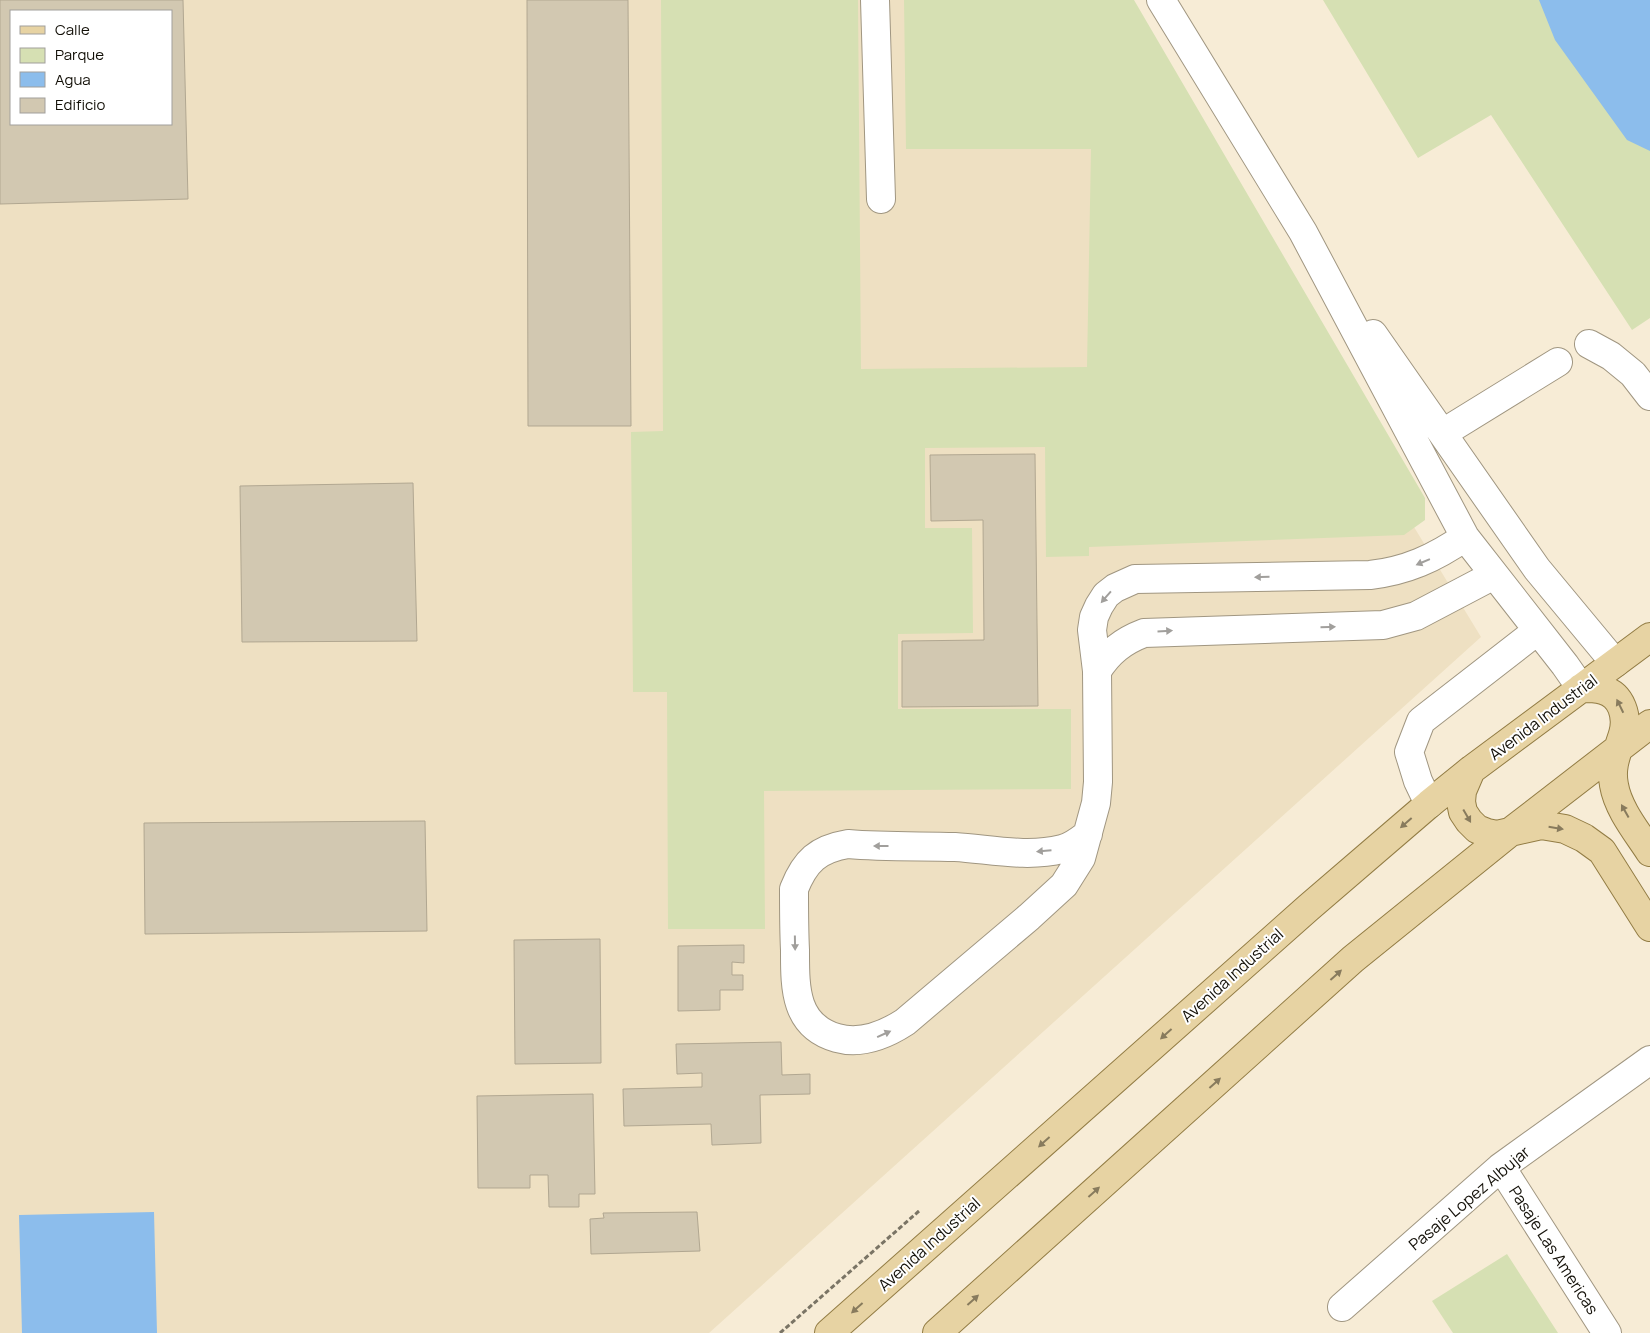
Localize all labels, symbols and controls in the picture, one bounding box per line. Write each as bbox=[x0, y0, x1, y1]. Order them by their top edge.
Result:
legend bbox=[10, 10, 172, 125]
text: Calle bbox=[55, 19, 90, 40]
text: Parque bbox=[55, 44, 104, 65]
text: Agua bbox=[55, 69, 91, 90]
text: Edificio bbox=[55, 94, 106, 115]
one-way arrow bbox=[1416, 558, 1430, 566]
one-way arrow bbox=[1254, 573, 1270, 581]
one-way arrow bbox=[1100, 591, 1112, 603]
one-way arrow bbox=[1320, 622, 1336, 630]
one-way arrow bbox=[1158, 627, 1174, 635]
street label: Avenida Industrial bbox=[1484, 669, 1602, 765]
one-way arrow bbox=[1615, 698, 1624, 713]
one-way arrow bbox=[1620, 804, 1629, 817]
one-way arrow bbox=[1462, 809, 1471, 822]
one-way arrow bbox=[1400, 818, 1413, 829]
one-way arrow bbox=[1549, 824, 1565, 832]
one-way arrow bbox=[873, 842, 889, 850]
one-way arrow bbox=[1035, 848, 1051, 856]
street label: Avenida Industrial bbox=[1176, 923, 1288, 1027]
one-way arrow bbox=[791, 935, 799, 951]
one-way arrow bbox=[1329, 969, 1341, 981]
one-way arrow bbox=[1160, 1028, 1172, 1040]
one-way arrow bbox=[877, 1030, 891, 1038]
one-way arrow bbox=[1209, 1077, 1221, 1089]
one-way arrow bbox=[1038, 1136, 1050, 1147]
street label: Pasaje Lopez Albujar bbox=[1404, 1141, 1534, 1255]
street label: Pasaje Las Americas bbox=[1504, 1181, 1604, 1319]
one-way arrow bbox=[1088, 1186, 1100, 1198]
street label: Avenida Industrial bbox=[873, 1192, 985, 1296]
one-way arrow bbox=[967, 1295, 980, 1306]
one-way arrow bbox=[852, 1302, 864, 1314]

